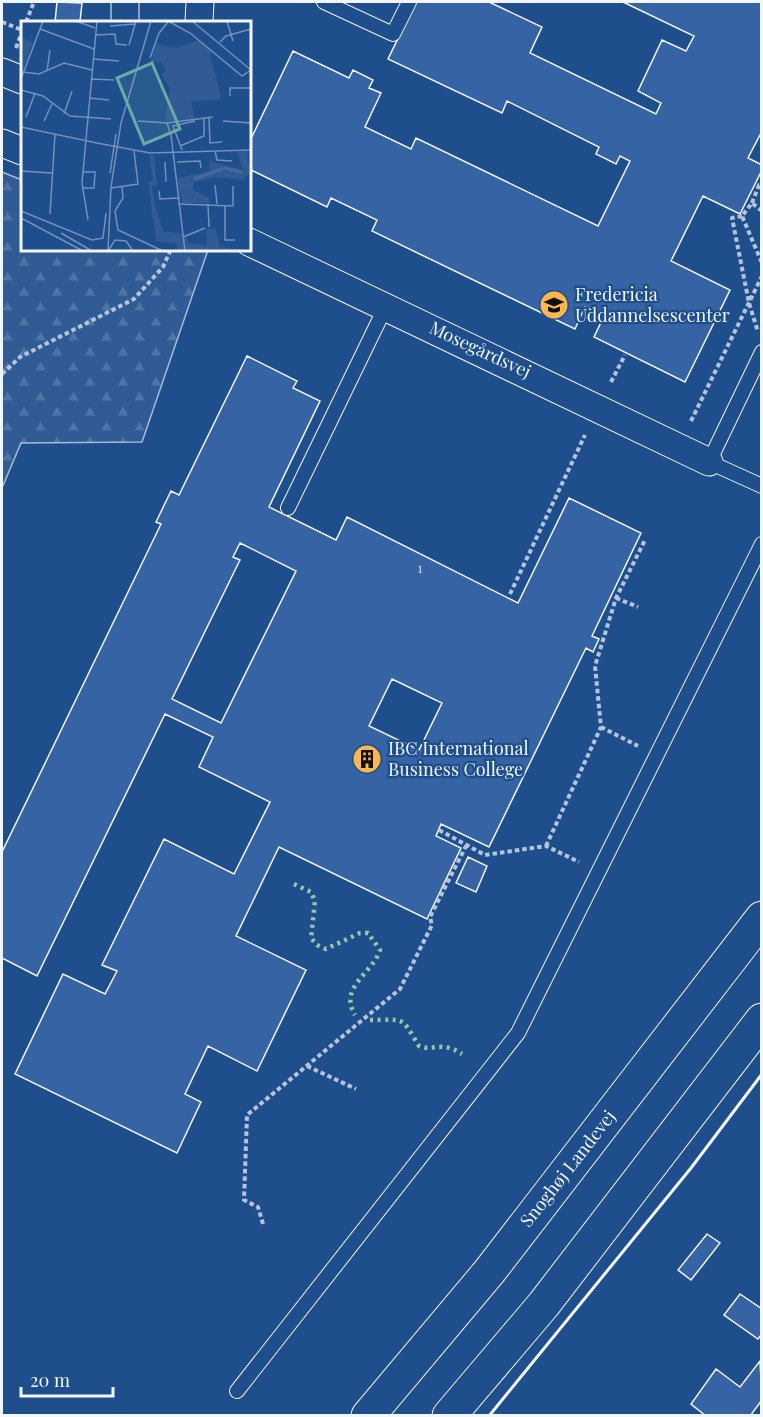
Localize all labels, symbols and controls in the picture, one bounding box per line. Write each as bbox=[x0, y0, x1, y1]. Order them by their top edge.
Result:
inset map bbox=[21, 21, 250, 250]
place label: Fredericia Uddannelsescenter bbox=[575, 282, 730, 327]
school or university icon: Fredericia Uddannelsescenter bbox=[538, 289, 570, 321]
street label: Mosegårdsvej bbox=[426, 315, 535, 383]
house number: 1 bbox=[417, 557, 423, 577]
place label: IBC International Business College bbox=[388, 736, 529, 781]
building icon: IBC International Business College bbox=[351, 743, 383, 775]
street label: Snoghøj Landevej bbox=[514, 1105, 620, 1232]
scale bar bbox=[21, 1360, 112, 1398]
text: 20 m bbox=[30, 1368, 70, 1392]

